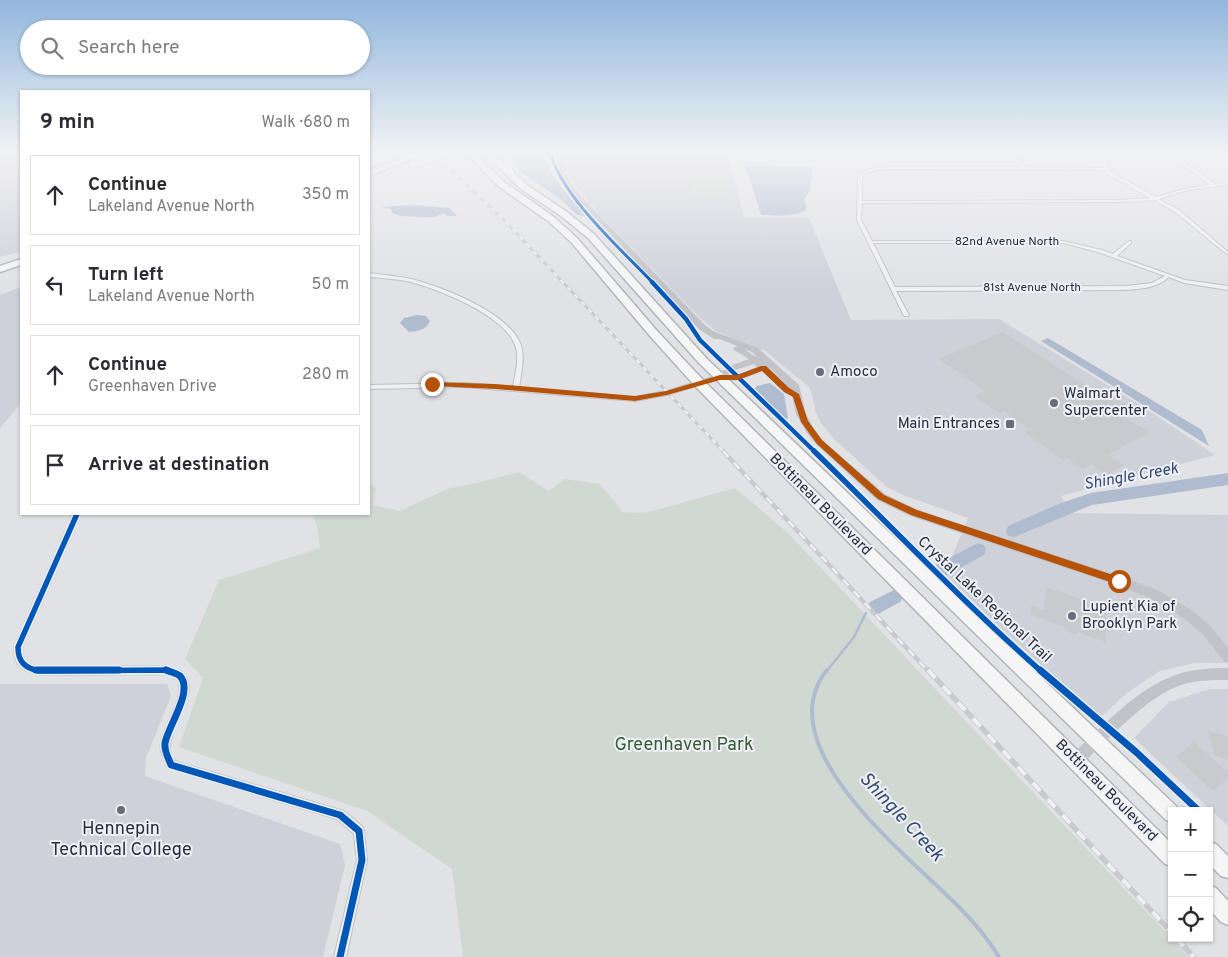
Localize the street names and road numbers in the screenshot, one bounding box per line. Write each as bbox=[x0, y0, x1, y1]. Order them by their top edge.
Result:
street label: 82nd Avenue North bbox=[955, 234, 1059, 250]
street label: 81st Avenue North bbox=[983, 280, 1081, 296]
street label: Bottineau Boulevard bbox=[765, 450, 875, 560]
street label: Crystal Lake Regional Trail bbox=[913, 533, 1055, 667]
street label: Bottineau Boulevard bbox=[1051, 736, 1161, 846]

